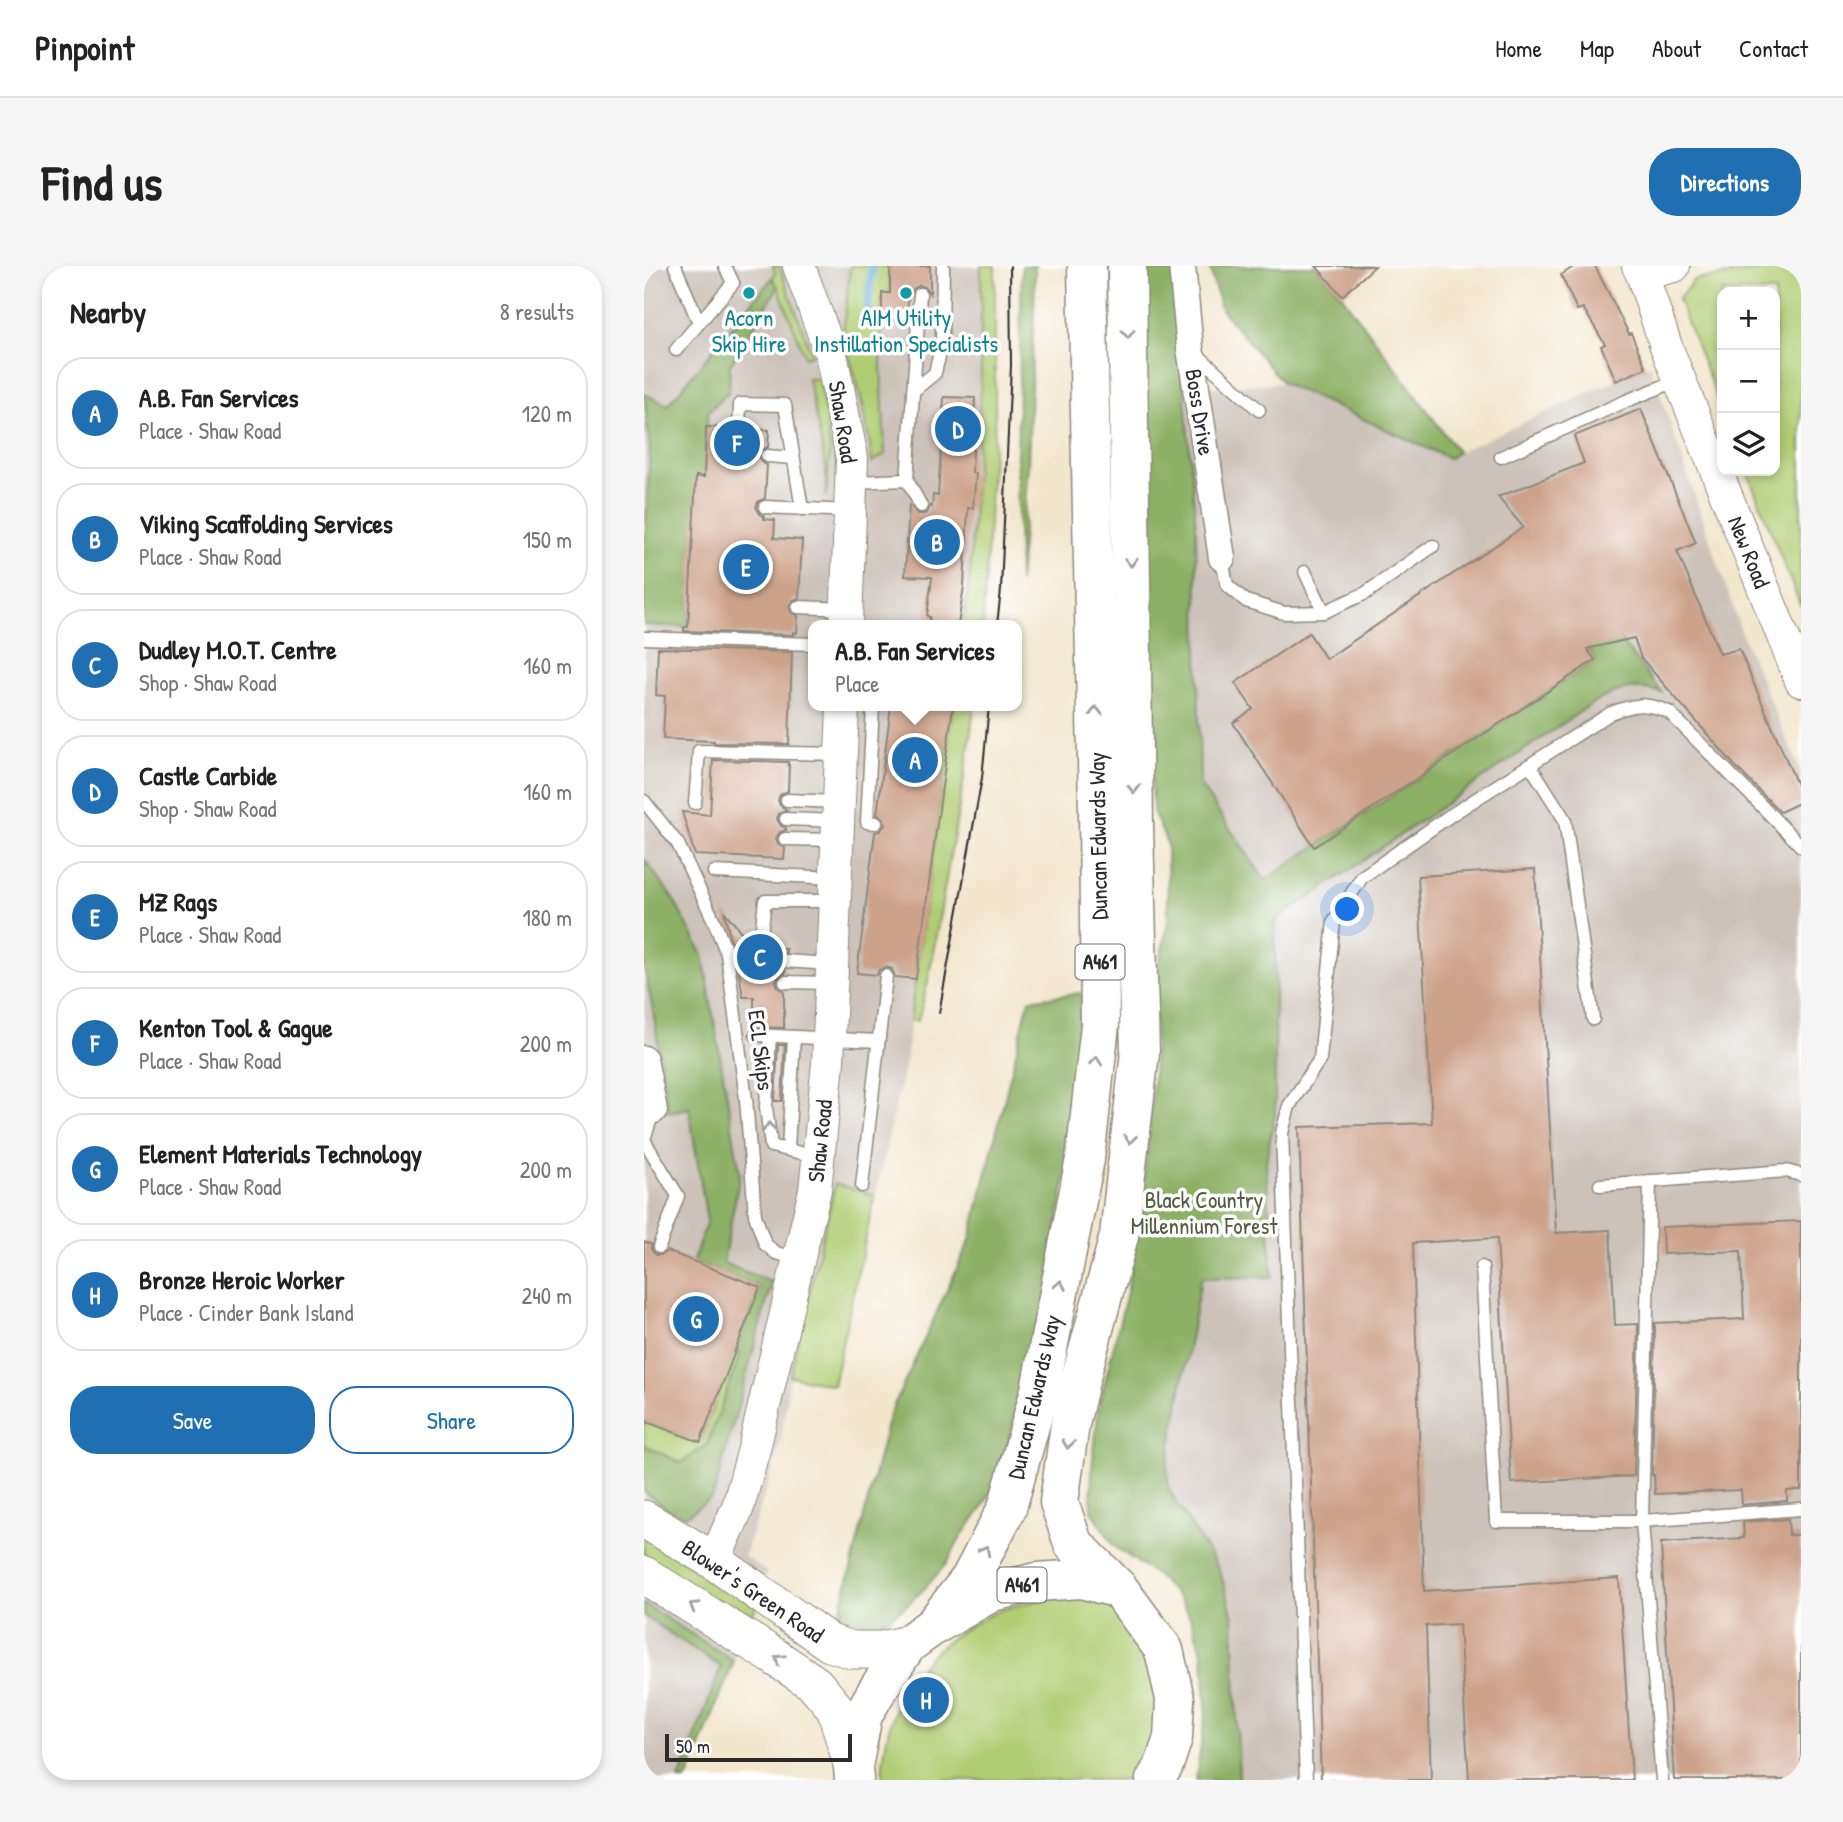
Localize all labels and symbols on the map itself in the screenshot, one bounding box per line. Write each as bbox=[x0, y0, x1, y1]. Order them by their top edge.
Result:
marker: Acorn Skip Hire bbox=[741, 285, 757, 301]
marker: AIM Utility Instillation Specialists bbox=[898, 285, 914, 301]
place label: Acorn Skip Hire bbox=[712, 302, 786, 359]
place label: AIM Utility Instillation Specialists bbox=[814, 302, 998, 359]
one-way arrow bbox=[1120, 329, 1136, 340]
street label: Boss Drive bbox=[1178, 366, 1223, 457]
street label: Shaw Road bbox=[822, 379, 865, 465]
pin: D bbox=[935, 403, 981, 455]
pin: F bbox=[714, 417, 760, 469]
street label: New Road bbox=[1721, 511, 1778, 592]
pin: B bbox=[914, 516, 960, 568]
pin: E bbox=[723, 541, 769, 593]
one-way arrow bbox=[1123, 557, 1139, 567]
one-way arrow bbox=[1088, 705, 1104, 716]
pin: A bbox=[892, 734, 938, 786]
street label: Duncan Edwards Way bbox=[1081, 752, 1114, 920]
one-way arrow bbox=[1126, 784, 1142, 795]
your location bbox=[1330, 892, 1364, 926]
pin: C bbox=[737, 931, 783, 983]
road number: A461 bbox=[1076, 944, 1124, 980]
street label: ECL Skips bbox=[741, 1008, 782, 1092]
one-way arrow bbox=[1089, 1055, 1104, 1067]
street label: Shaw Road bbox=[800, 1098, 839, 1184]
one-way arrow bbox=[761, 1121, 776, 1132]
one-way arrow bbox=[1123, 1133, 1138, 1144]
park label: Black Country Millennium Forest bbox=[1131, 1184, 1278, 1241]
one-way arrow bbox=[1052, 1279, 1067, 1291]
pin: G bbox=[673, 1293, 719, 1345]
street label: Duncan Edwards Way bbox=[1000, 1311, 1068, 1482]
one-way arrow bbox=[1060, 1438, 1075, 1450]
street label: Blower's Green Road bbox=[676, 1532, 830, 1650]
one-way arrow bbox=[977, 1545, 990, 1557]
road number: A461 bbox=[998, 1568, 1046, 1602]
one-way arrow bbox=[688, 1601, 701, 1614]
one-way arrow bbox=[774, 1655, 787, 1668]
pin: H bbox=[903, 1674, 949, 1726]
scale bar bbox=[665, 1731, 852, 1763]

